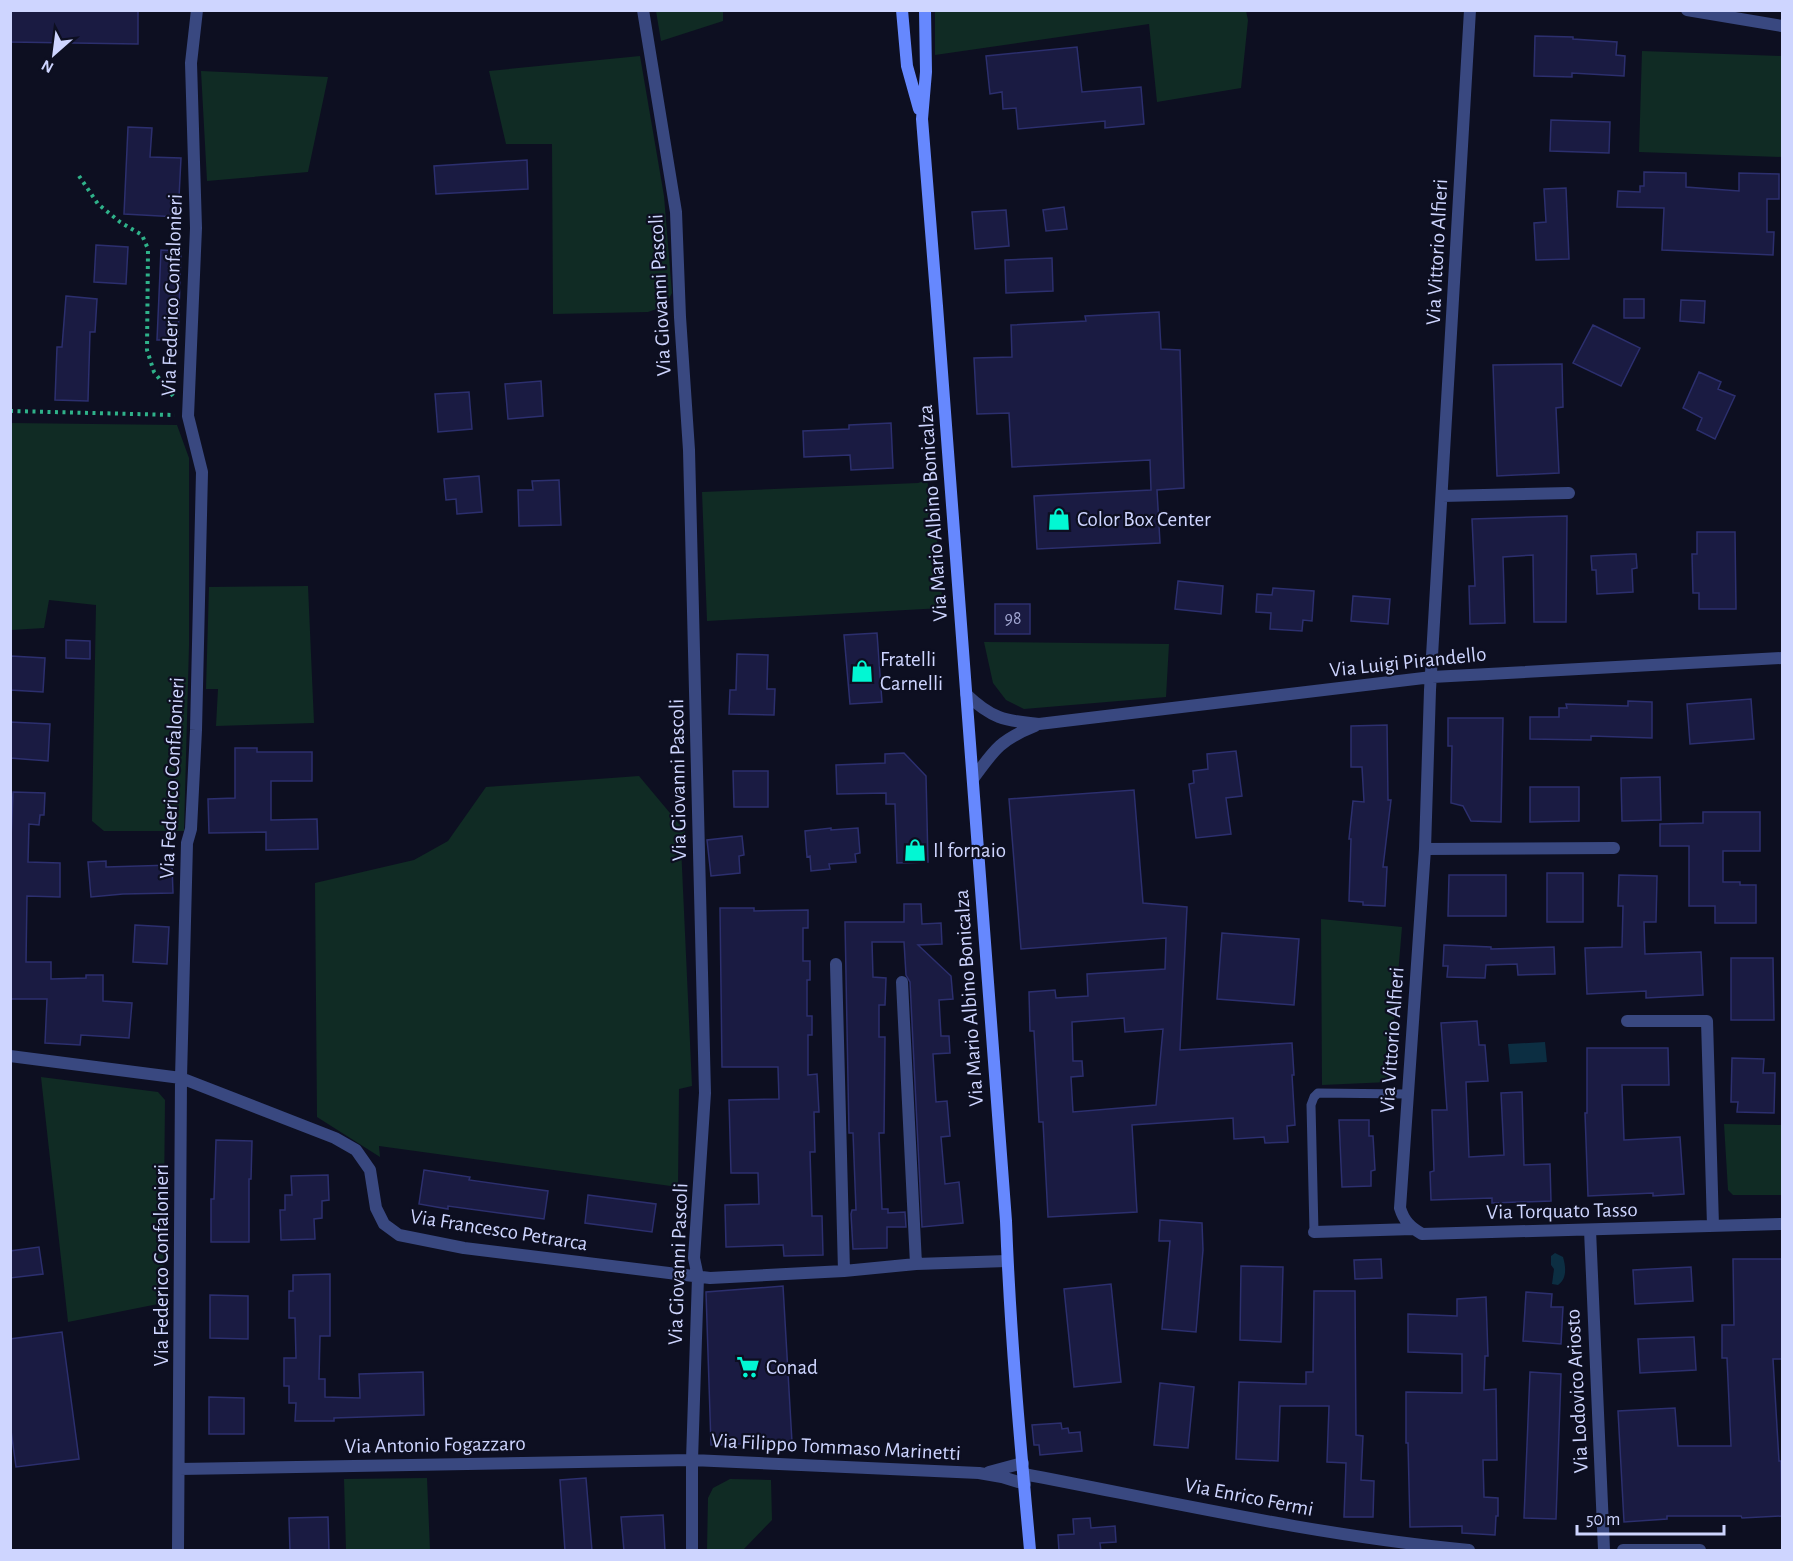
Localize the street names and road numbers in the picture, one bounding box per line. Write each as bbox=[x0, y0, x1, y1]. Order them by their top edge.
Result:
street label: Via Vittorio Alfieri bbox=[1423, 178, 1451, 326]
street label: Via Federico Confalonieri bbox=[158, 194, 186, 396]
street label: Via Giovanni Pascoli bbox=[645, 213, 675, 377]
street label: Via Mario Albino Bonicalza bbox=[915, 403, 951, 622]
street label: Via Luigi Pirandello bbox=[1329, 643, 1487, 681]
street label: Via Federico Confalonieri bbox=[156, 676, 188, 880]
street label: Via Giovanni Pascoli bbox=[666, 699, 690, 861]
street label: Via Mario Albino Bonicalza bbox=[951, 888, 987, 1107]
street label: Via Vittorio Alfieri bbox=[1376, 966, 1408, 1114]
street label: Via Federico Confalonieri bbox=[151, 1164, 172, 1366]
street label: Via Giovanni Pascoli bbox=[665, 1183, 691, 1345]
street label: Via Torquato Tasso bbox=[1486, 1199, 1638, 1223]
street label: Via Francesco Petrarca bbox=[409, 1206, 590, 1254]
street label: Via Lodovico Ariosto bbox=[1562, 1308, 1592, 1474]
street label: Via Filippo Tommaso Marinetti bbox=[711, 1430, 961, 1464]
street label: Via Antonio Fogazzaro bbox=[344, 1433, 526, 1457]
street label: Via Enrico Fermi bbox=[1183, 1474, 1315, 1520]

